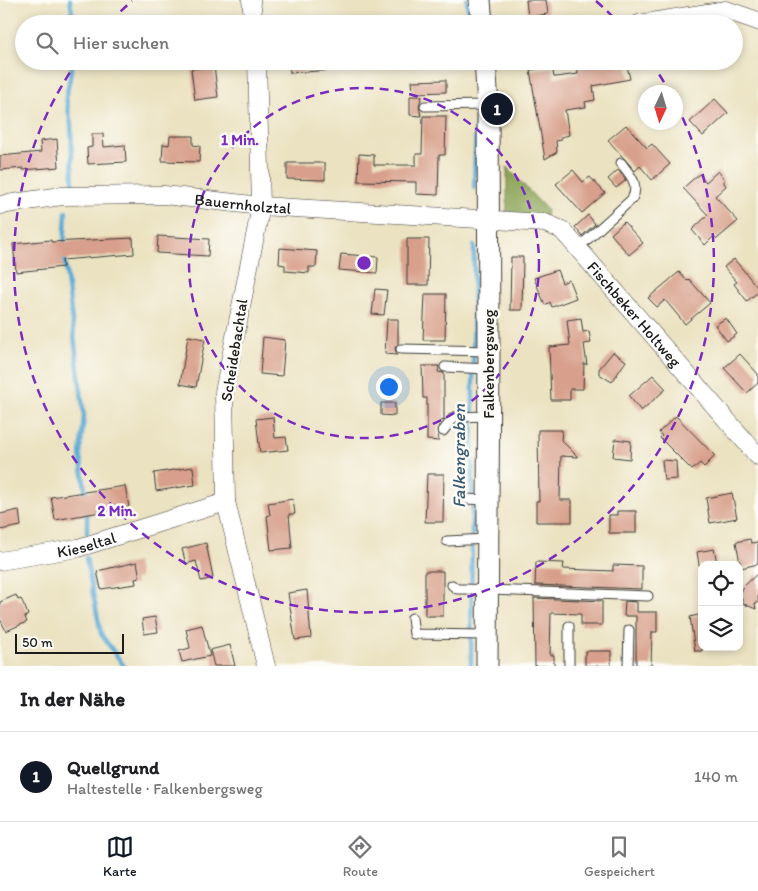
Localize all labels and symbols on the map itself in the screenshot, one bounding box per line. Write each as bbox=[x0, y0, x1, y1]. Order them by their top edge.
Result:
north arrow bbox=[638, 85, 683, 130]
pin: 1 bbox=[481, 90, 513, 128]
text: 1 Min. bbox=[221, 131, 259, 149]
street label: Bauernholztal bbox=[194, 189, 292, 217]
centre of rings bbox=[355, 254, 373, 272]
street label: Fischbeker Holtweg bbox=[584, 257, 686, 371]
street label: Scheidebachtal bbox=[217, 297, 252, 403]
street label: Falkenbergsweg bbox=[479, 308, 498, 419]
your location bbox=[376, 374, 402, 400]
water label: Falkengraben bbox=[448, 403, 470, 508]
text: 2 Min. bbox=[97, 502, 137, 520]
street label: Kieseltal bbox=[56, 527, 119, 561]
scale bar bbox=[15, 631, 124, 654]

